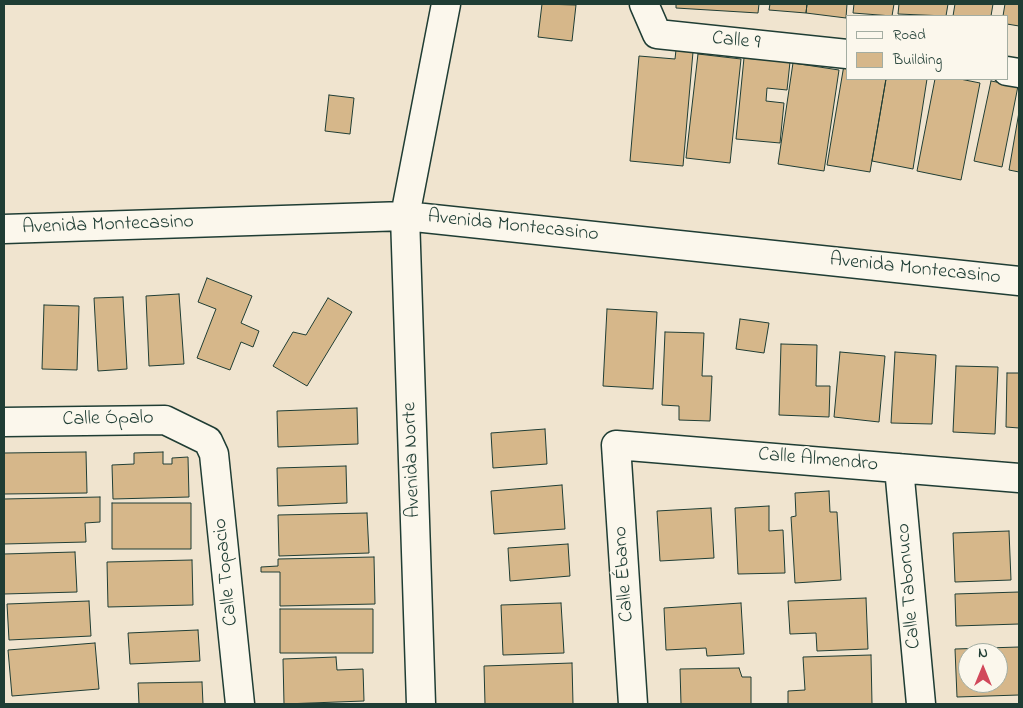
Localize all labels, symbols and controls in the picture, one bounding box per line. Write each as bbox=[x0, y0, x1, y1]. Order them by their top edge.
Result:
legend bbox=[846, 15, 1008, 80]
text: Road bbox=[893, 24, 926, 46]
street label: Calle 9 bbox=[711, 28, 761, 56]
text: Building bbox=[893, 49, 942, 71]
street label: Avenida Montecasino bbox=[426, 206, 600, 248]
street label: Avenida Montecasino bbox=[22, 211, 194, 241]
street label: Avenida Montecasino bbox=[828, 249, 1002, 291]
street label: Avenida Norte bbox=[399, 402, 427, 518]
street label: Calle Ópalo bbox=[62, 407, 154, 433]
street label: Calle Almendro bbox=[757, 444, 879, 478]
street label: Calle Topacio bbox=[209, 517, 245, 627]
street label: Calle Tabonuco bbox=[893, 522, 927, 650]
street label: Calle Ébano bbox=[610, 525, 640, 623]
north arrow bbox=[958, 643, 1008, 693]
text: N bbox=[978, 643, 988, 664]

